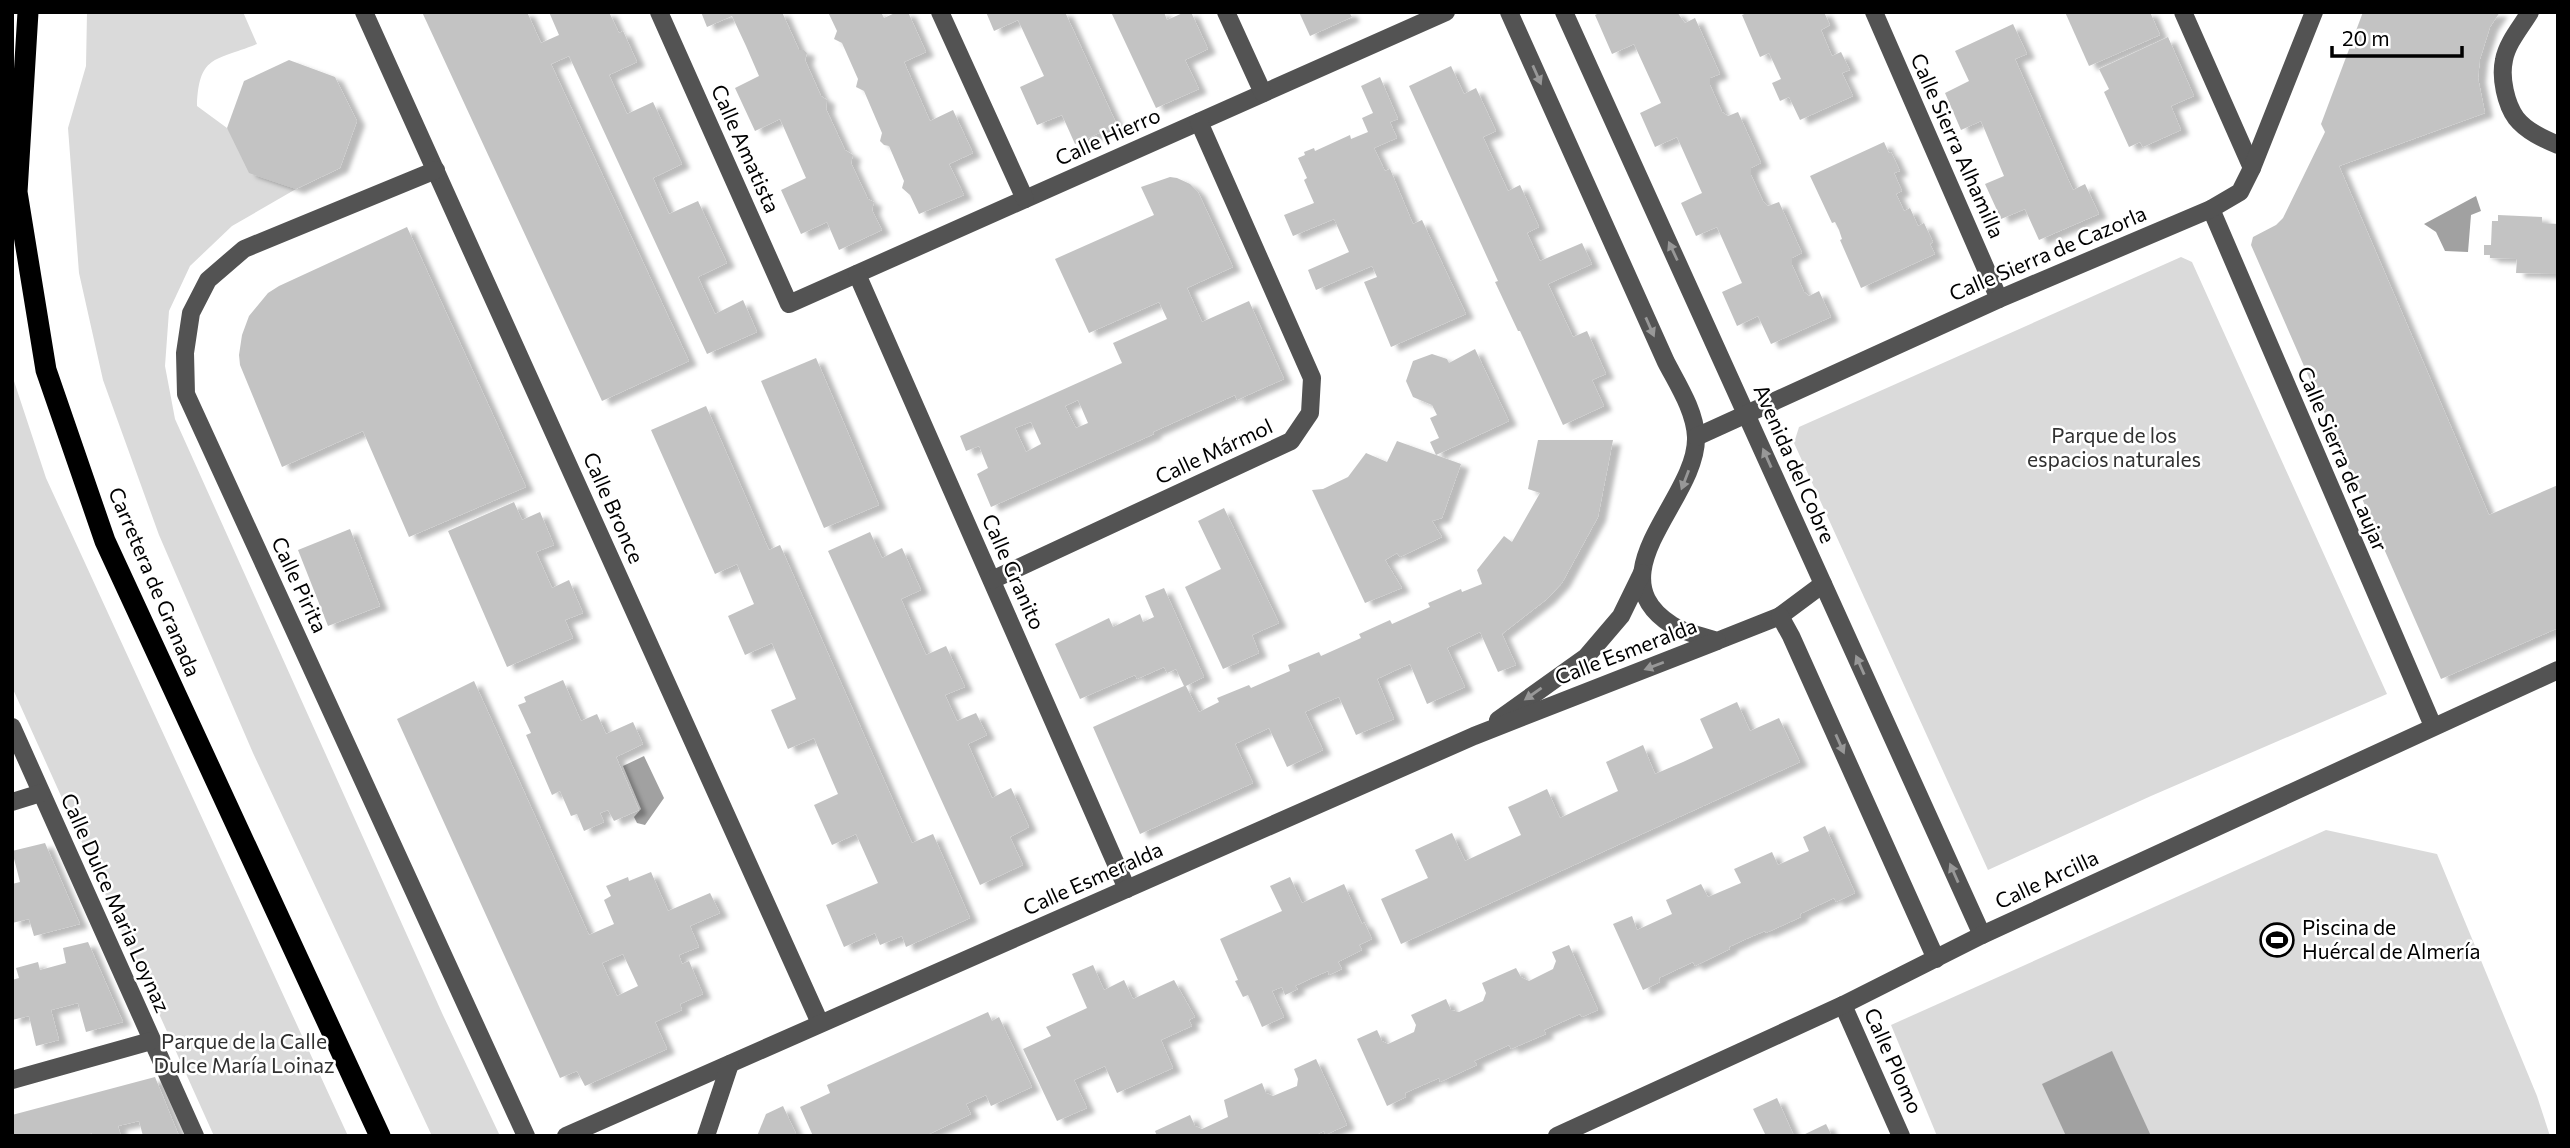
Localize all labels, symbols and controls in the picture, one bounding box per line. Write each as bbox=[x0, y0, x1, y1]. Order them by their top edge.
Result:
scale bar bbox=[2332, 14, 2462, 58]
text: 20 m bbox=[2342, 25, 2390, 50]
street label: Calle Sierra Alhamilla bbox=[1906, 49, 2010, 242]
one-way arrow bbox=[1532, 64, 1543, 85]
street label: Calle Amatista bbox=[707, 80, 786, 217]
street label: Calle Hierro bbox=[1051, 101, 1164, 170]
street label: Calle Sierra de Cazorla bbox=[1945, 200, 2150, 305]
one-way arrow bbox=[1667, 240, 1678, 261]
one-way arrow bbox=[1644, 317, 1656, 337]
street label: Calle Sierra de Laujar bbox=[2293, 362, 2394, 555]
street label: Avenida del Cobre bbox=[1749, 380, 1842, 546]
street label: Calle Mármol bbox=[1151, 413, 1276, 489]
park label: Parque de los espacios naturales bbox=[2027, 422, 2201, 471]
one-way arrow bbox=[1761, 447, 1772, 468]
street label: Calle Bronce bbox=[579, 448, 650, 567]
one-way arrow bbox=[1679, 469, 1690, 490]
street label: Carretera de Granada bbox=[104, 483, 207, 680]
street label: Calle Granito bbox=[978, 510, 1051, 633]
street label: Calle Pirita bbox=[267, 532, 333, 636]
street label: Calle Esmeralda bbox=[1551, 612, 1700, 689]
one-way arrow bbox=[1854, 655, 1865, 676]
one-way arrow bbox=[1643, 660, 1664, 671]
one-way arrow bbox=[1524, 687, 1542, 701]
one-way arrow bbox=[1834, 734, 1846, 754]
street label: Calle Dulce Maria Loynaz bbox=[57, 789, 176, 1016]
street label: Calle Esmeralda bbox=[1019, 836, 1166, 920]
street label: Calle Arcilla bbox=[1991, 844, 2102, 913]
one-way arrow bbox=[1948, 862, 1959, 883]
place label: Piscina de Huércal de Almería bbox=[2302, 914, 2481, 963]
sports icon: Piscina de Huércal de Almería bbox=[2258, 921, 2296, 959]
street label: Calle Plomo bbox=[1860, 1004, 1929, 1117]
park label: Parque de la Calle Dulce María Loinaz bbox=[153, 1028, 335, 1077]

